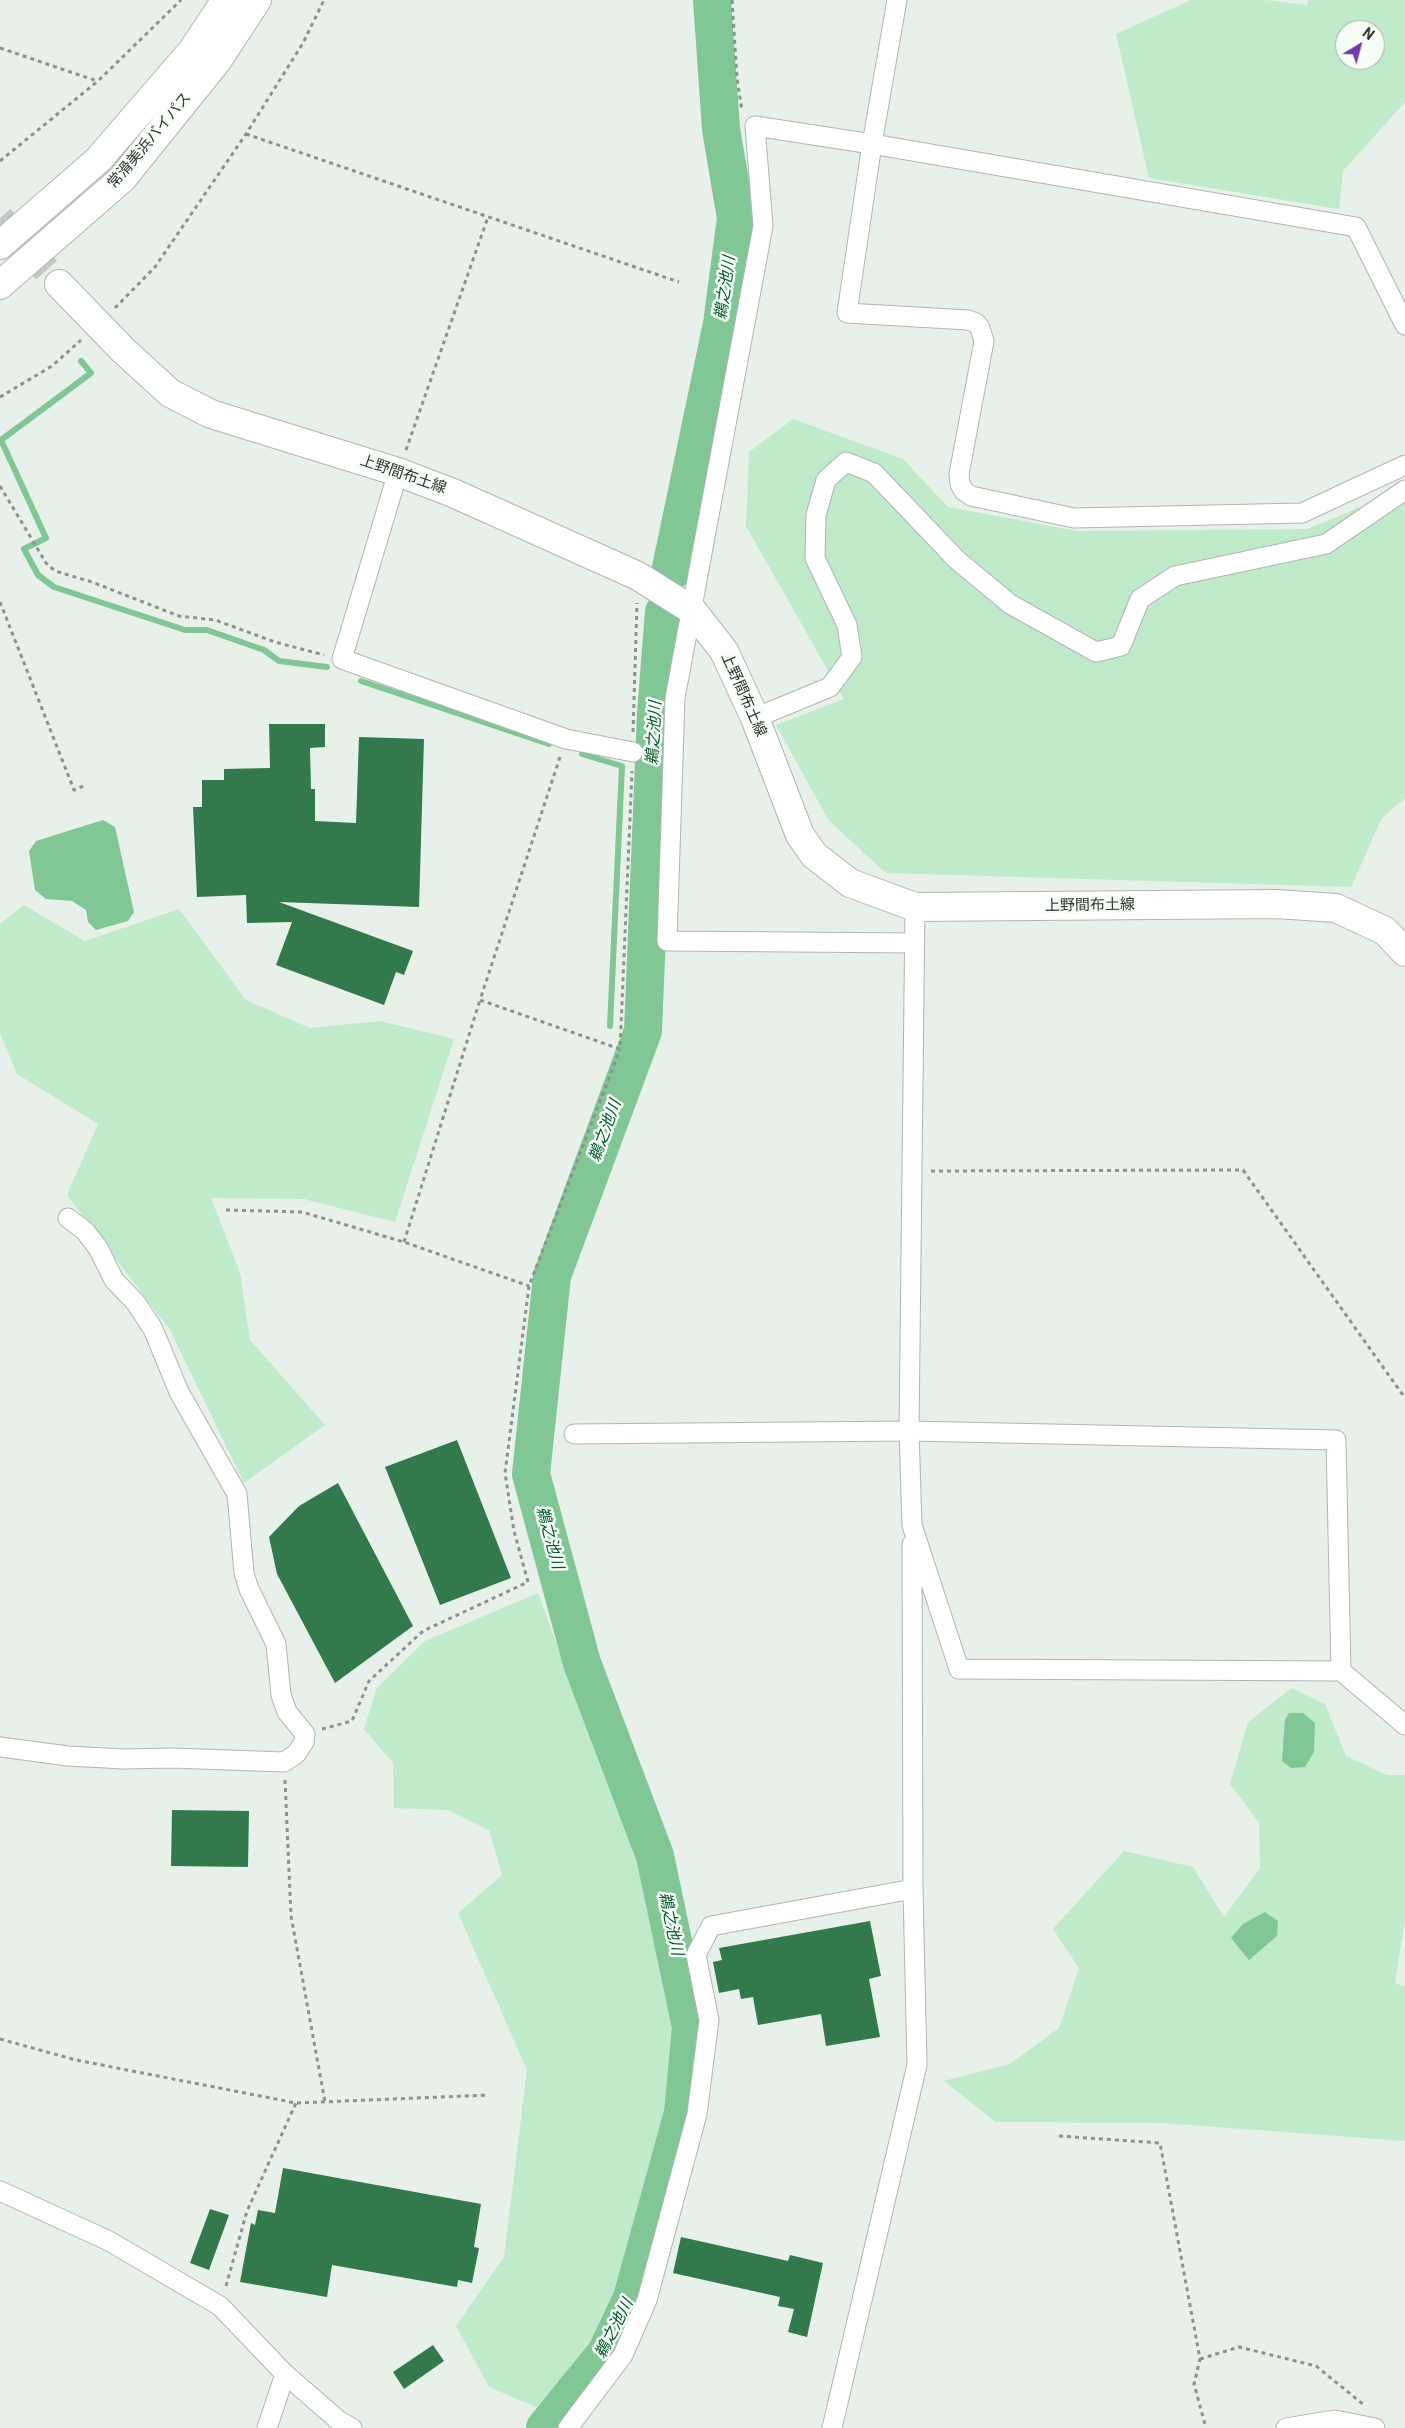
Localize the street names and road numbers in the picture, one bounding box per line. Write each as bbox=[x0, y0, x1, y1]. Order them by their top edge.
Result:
street label: 常滑美浜バイパス bbox=[105, 89, 195, 193]
street label: 上野間布土線 bbox=[358, 452, 448, 498]
street label: 上野間布土線 bbox=[716, 650, 770, 740]
street label: 上野間布土線 bbox=[1045, 896, 1135, 916]

